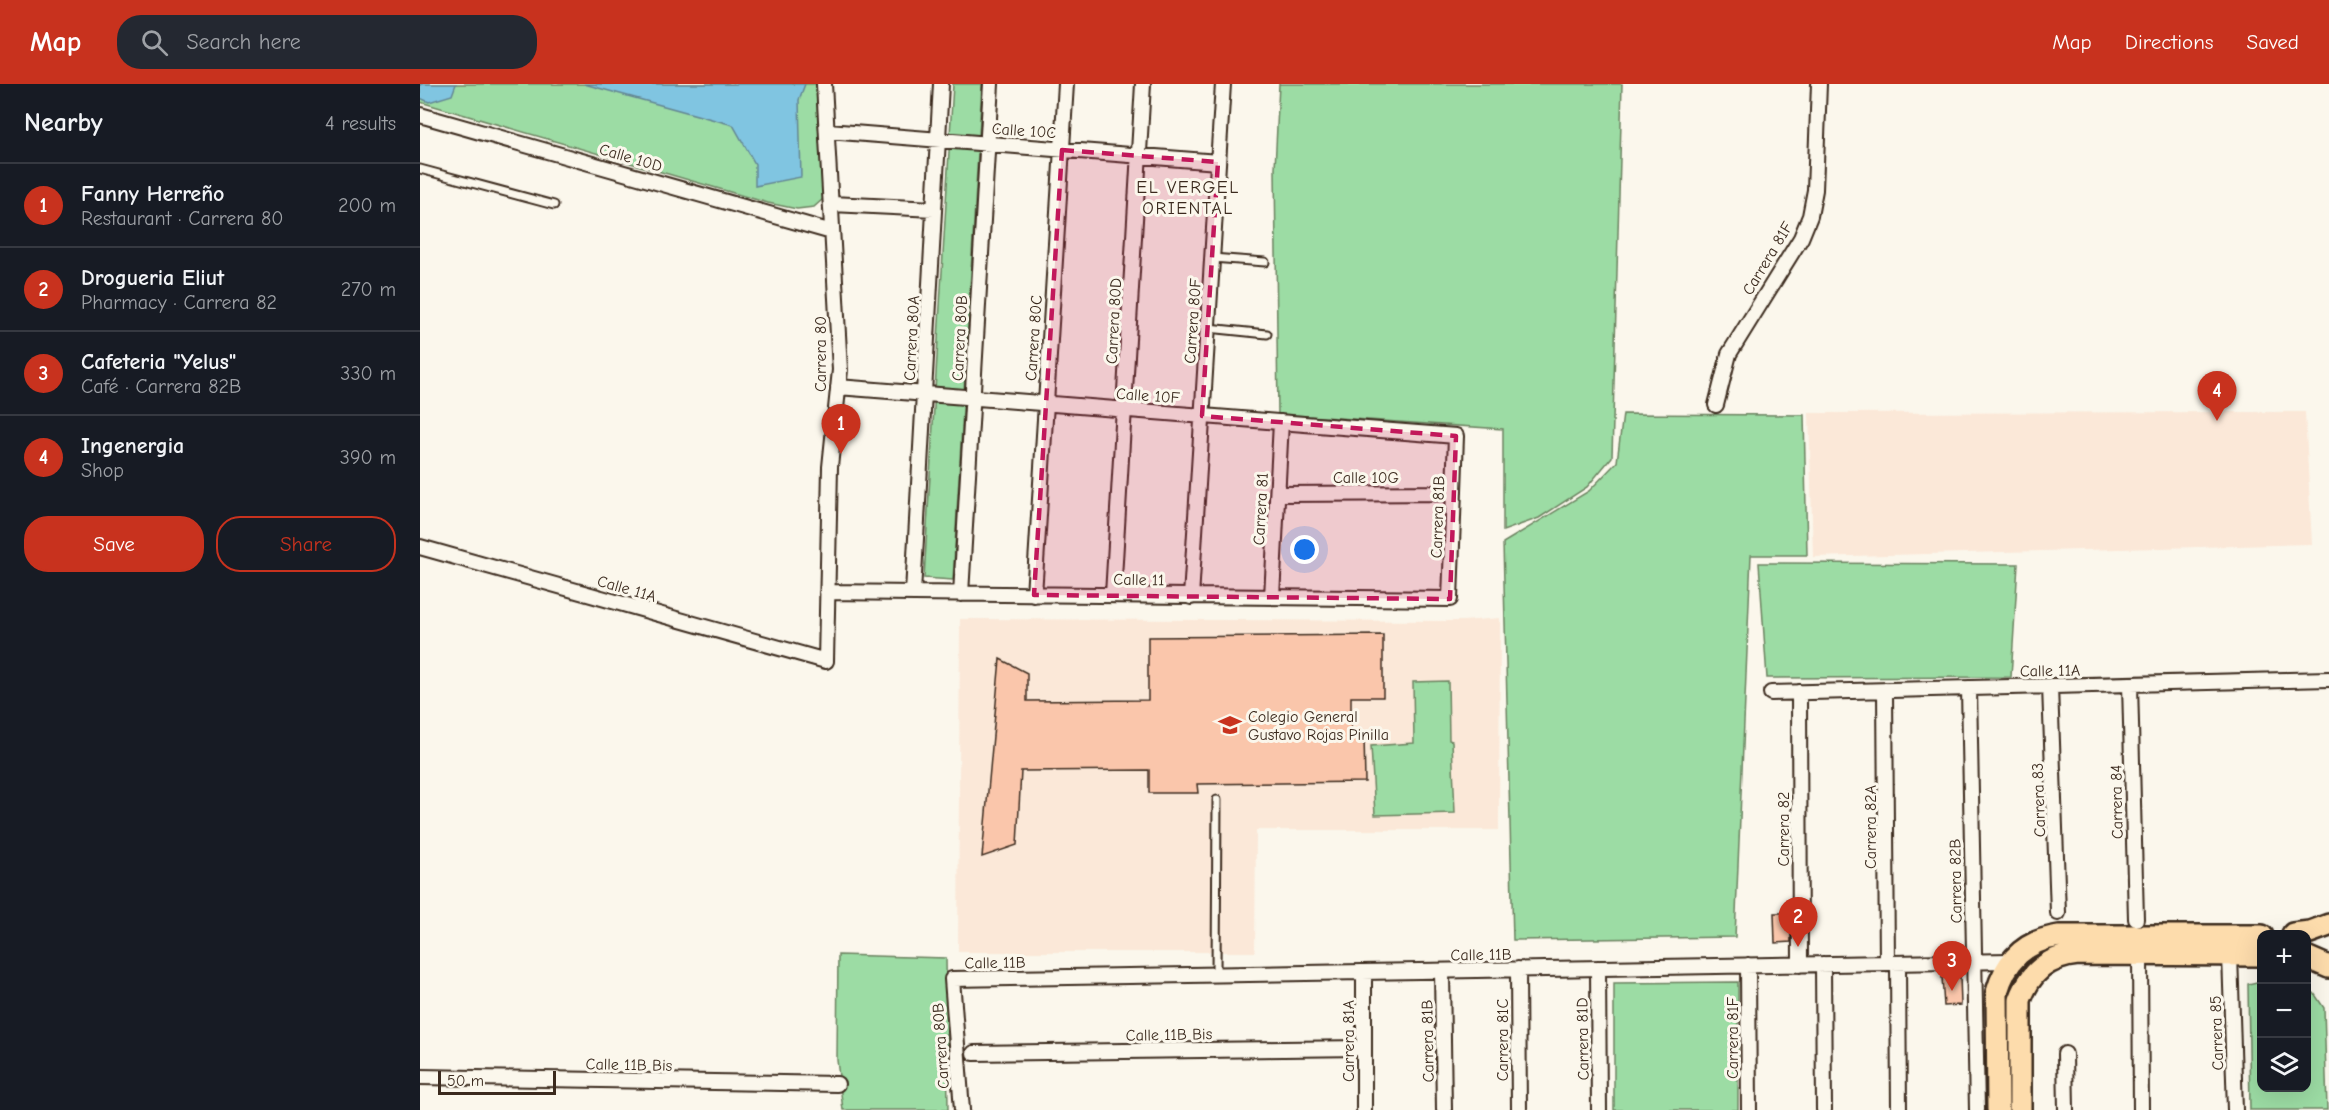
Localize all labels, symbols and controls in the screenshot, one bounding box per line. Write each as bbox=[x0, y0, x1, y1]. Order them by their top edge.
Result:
search box bbox=[117, 15, 537, 69]
text: Map bbox=[30, 26, 81, 58]
icon: search bbox=[138, 26, 171, 59]
text: Search here bbox=[186, 29, 301, 55]
text: Map bbox=[2052, 30, 2092, 54]
text: Directions bbox=[2125, 30, 2214, 54]
text: Saved bbox=[2247, 30, 2299, 54]
text: Nearby bbox=[24, 108, 103, 138]
text: 4 results bbox=[325, 112, 396, 135]
street label: Calle 10C bbox=[991, 120, 1057, 142]
street label: Calle 10D bbox=[597, 140, 664, 176]
district label: EL VERGEL ORIENTAL bbox=[1136, 177, 1240, 219]
text: Fanny Herreño bbox=[81, 181, 224, 207]
text: 1 bbox=[40, 194, 47, 217]
text: 200 m bbox=[338, 194, 396, 217]
text: Restaurant · Carrera 80 bbox=[81, 207, 283, 230]
street label: Carrera 81F bbox=[1739, 218, 1797, 298]
text: Drogueria Eliut bbox=[81, 265, 224, 291]
street label: Carrera 80F bbox=[1181, 277, 1205, 364]
text: 2 bbox=[39, 278, 48, 301]
text: 270 m bbox=[341, 278, 396, 301]
street label: Carrera 80D bbox=[1103, 278, 1125, 365]
text: Pharmacy · Carrera 82 bbox=[81, 291, 277, 314]
street label: Carrera 80C bbox=[1022, 294, 1046, 382]
street label: Carrera 80A bbox=[901, 295, 923, 381]
street label: Carrera 80B bbox=[949, 295, 971, 381]
street label: Carrera 80 bbox=[812, 316, 830, 392]
text: Cafeteria "Yelus" bbox=[81, 349, 236, 375]
text: 3 bbox=[39, 362, 48, 385]
text: 330 m bbox=[340, 362, 396, 385]
pin: 4 bbox=[2198, 372, 2236, 421]
text: Café · Carrera 82B bbox=[81, 375, 241, 398]
street label: Calle 10F bbox=[1115, 385, 1181, 407]
pin: 1 bbox=[822, 404, 860, 454]
text: Ingenergia bbox=[81, 433, 184, 459]
text: 4 bbox=[39, 446, 48, 469]
text: 390 m bbox=[340, 446, 396, 469]
text: Shop bbox=[81, 459, 124, 482]
street label: Calle 10G bbox=[1333, 469, 1399, 487]
street label: Carrera 81 bbox=[1250, 472, 1272, 546]
street label: Carrera 81B bbox=[1428, 475, 1448, 559]
button: Save bbox=[24, 516, 204, 572]
button: Share bbox=[216, 516, 396, 572]
your location bbox=[1290, 535, 1319, 564]
street label: Calle 11 bbox=[1113, 571, 1165, 589]
street label: Calle 11A bbox=[595, 572, 658, 606]
street label: Calle 11A bbox=[2020, 661, 2080, 681]
place label: Colegio General Gustavo Rojas Pinilla bbox=[1248, 708, 1389, 744]
school or university icon: Colegio General Gustavo Rojas Pinilla bbox=[1217, 712, 1243, 738]
street label: Carrera 83 bbox=[2029, 762, 2049, 837]
street label: Carrera 84 bbox=[2107, 765, 2127, 839]
street label: Carrera 82A bbox=[1862, 785, 1880, 869]
street label: Carrera 82 bbox=[1775, 792, 1793, 866]
street label: Carrera 82B bbox=[1946, 838, 1966, 923]
pin: 2 bbox=[1778, 898, 1818, 947]
map controls bbox=[2257, 930, 2311, 1092]
button: + bbox=[2257, 930, 2311, 984]
pin: 3 bbox=[1932, 942, 1972, 991]
street label: Calle 11B bbox=[1450, 945, 1512, 965]
street label: Calle 11B bbox=[964, 953, 1026, 973]
button: − bbox=[2257, 984, 2311, 1038]
street label: Carrera 85 bbox=[2207, 995, 2227, 1071]
street label: Carrera 81F bbox=[1724, 996, 1742, 1079]
street label: Carrera 81D bbox=[1573, 997, 1593, 1081]
street label: Carrera 81B bbox=[1418, 999, 1438, 1082]
street label: Carrera 81C bbox=[1494, 999, 1512, 1081]
street label: Carrera 81A bbox=[1340, 1000, 1358, 1082]
street label: Carrera 80B bbox=[929, 1002, 953, 1089]
street label: Calle 11B Bis bbox=[1126, 1025, 1213, 1045]
button: layers bbox=[2257, 1038, 2311, 1092]
street label: Calle 11B Bis bbox=[586, 1055, 673, 1075]
scale bar bbox=[438, 1068, 556, 1096]
text: 50 m bbox=[447, 1072, 484, 1090]

